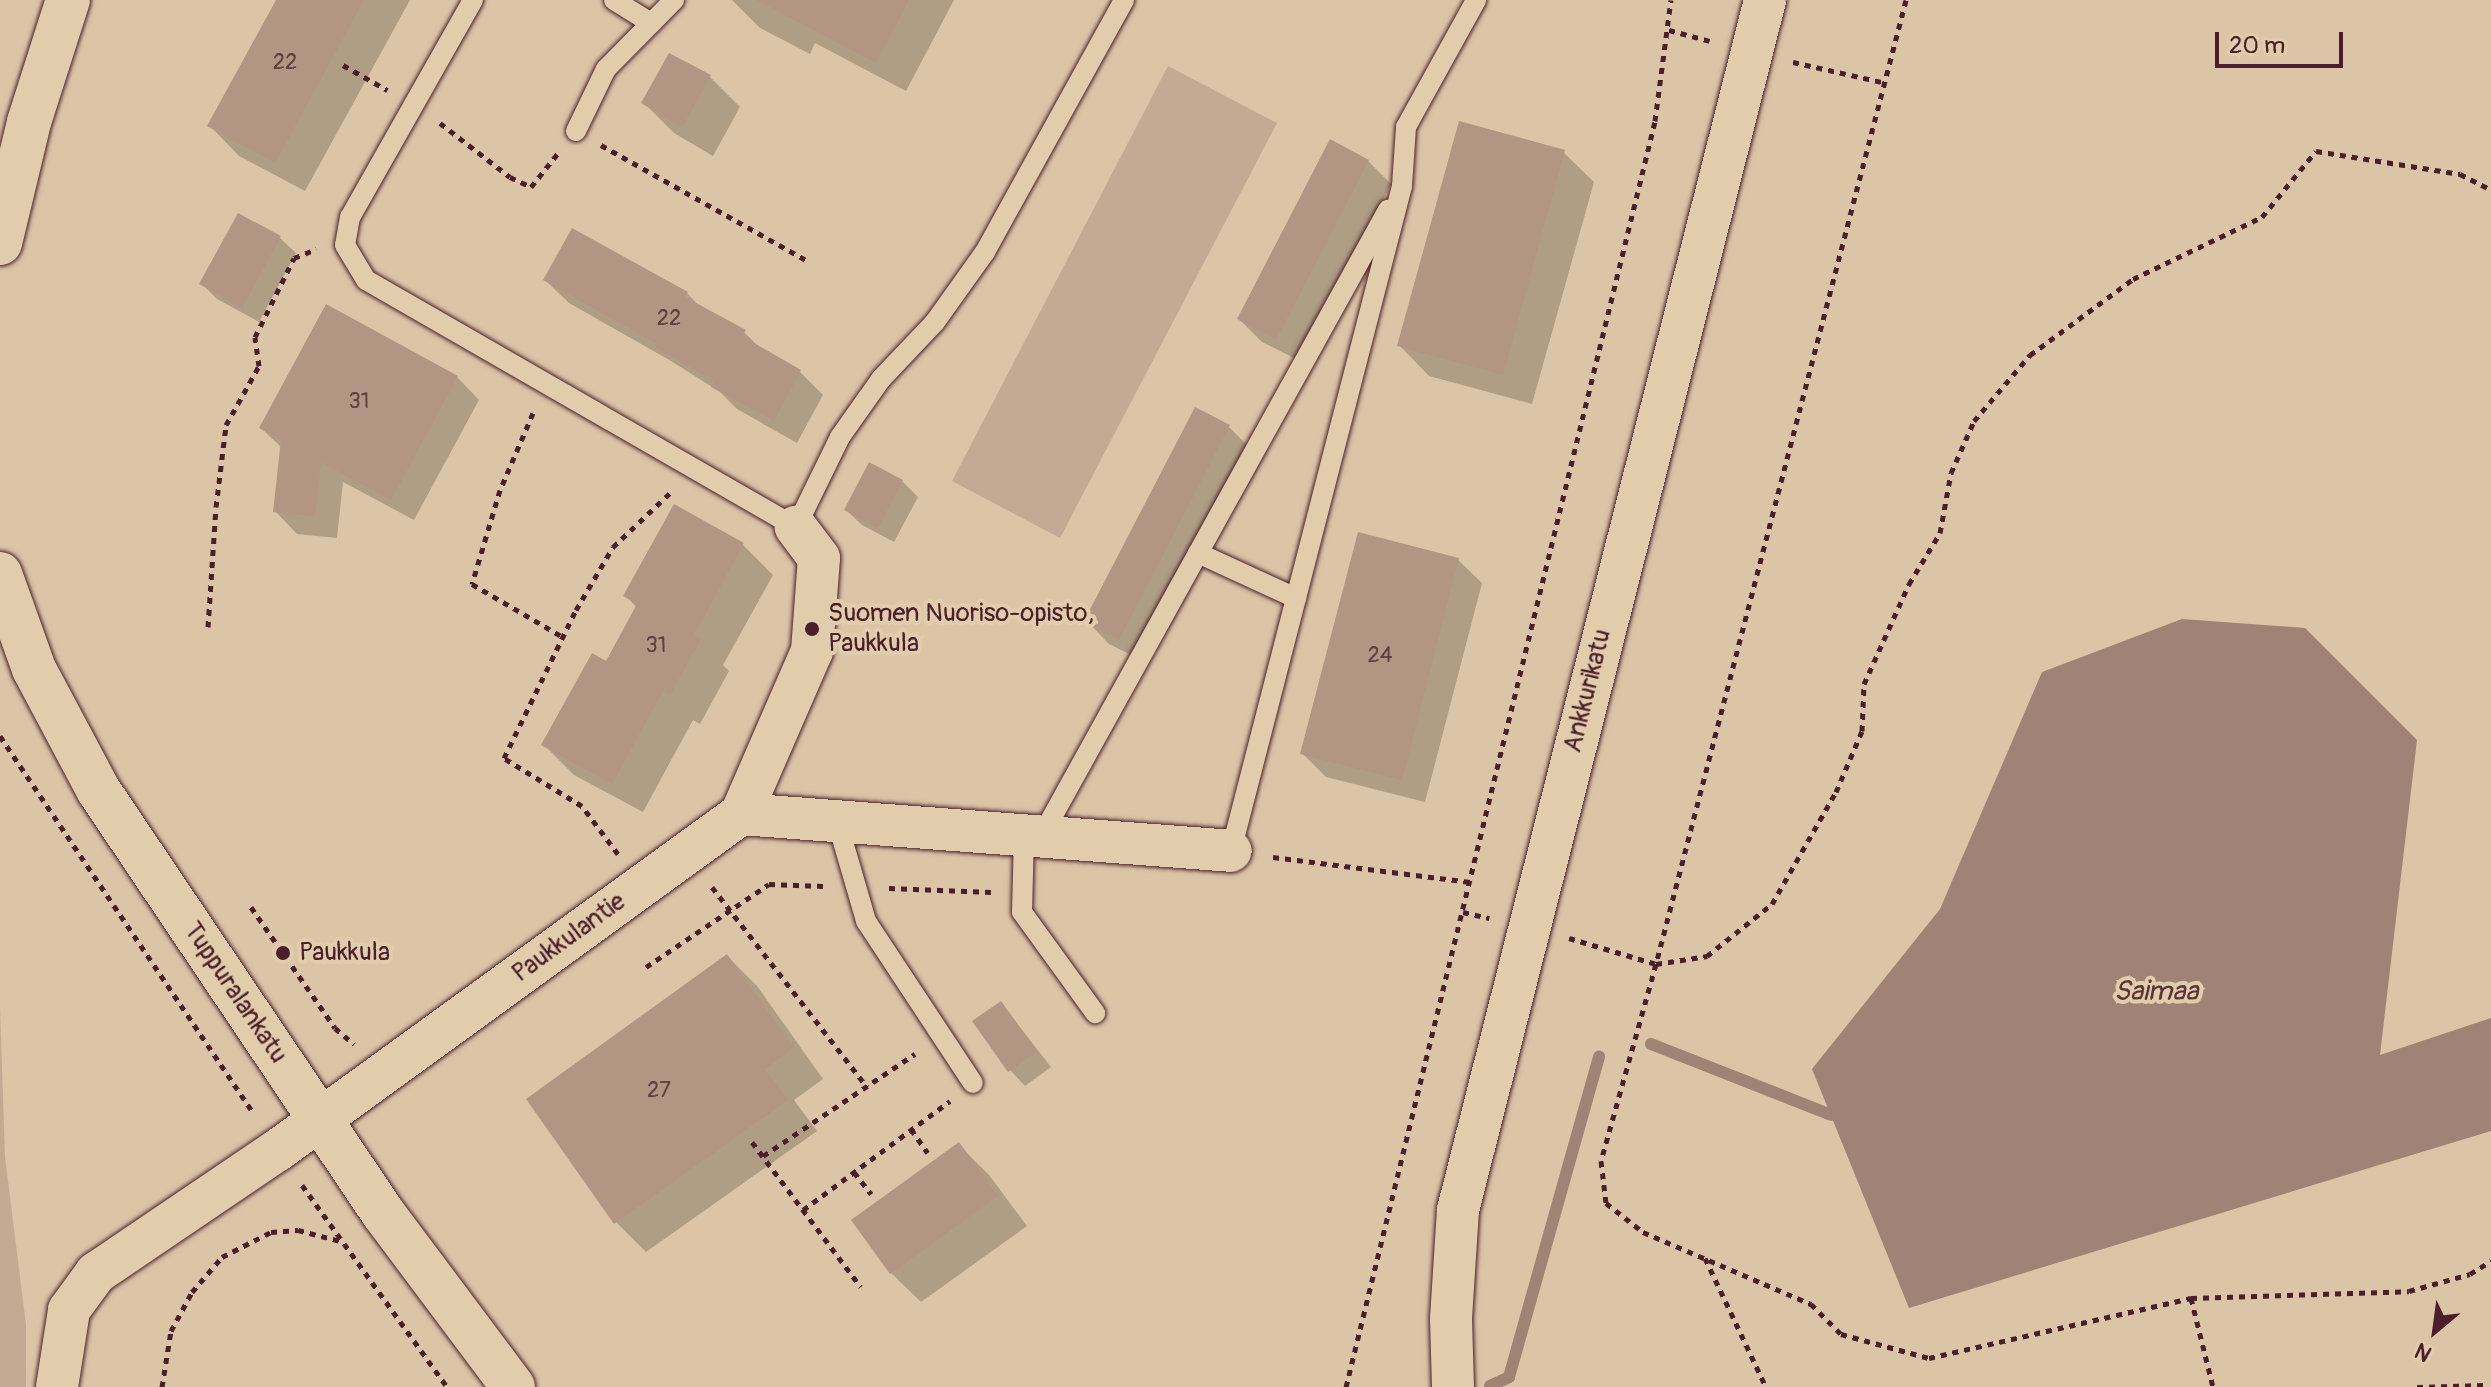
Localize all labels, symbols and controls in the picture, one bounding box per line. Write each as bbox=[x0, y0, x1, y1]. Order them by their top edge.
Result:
scale bar bbox=[2219, 16, 2347, 66]
text: 20 m bbox=[2229, 31, 2285, 60]
house number: 22 bbox=[273, 50, 297, 76]
house number: 22 bbox=[657, 306, 681, 332]
house number: 31 bbox=[349, 389, 369, 415]
place label: Suomen Nuoriso-opisto, Paukkula bbox=[828, 598, 1094, 660]
marker: Suomen Nuoriso-opisto, Paukkula bbox=[803, 620, 821, 638]
street label: Ankkurikatu bbox=[1558, 626, 1618, 756]
house number: 31 bbox=[646, 633, 666, 659]
house number: 24 bbox=[1367, 643, 1393, 669]
street label: Paukkulantie bbox=[506, 886, 632, 990]
street label: Tuppuralankatu bbox=[176, 916, 294, 1070]
place label: Paukkula bbox=[299, 937, 390, 969]
marker: Paukkula bbox=[274, 944, 292, 962]
water label: Saimaa bbox=[2114, 975, 2198, 1009]
house number: 27 bbox=[647, 1078, 671, 1104]
north arrow bbox=[2395, 1291, 2475, 1371]
text: N bbox=[2410, 1336, 2437, 1368]

